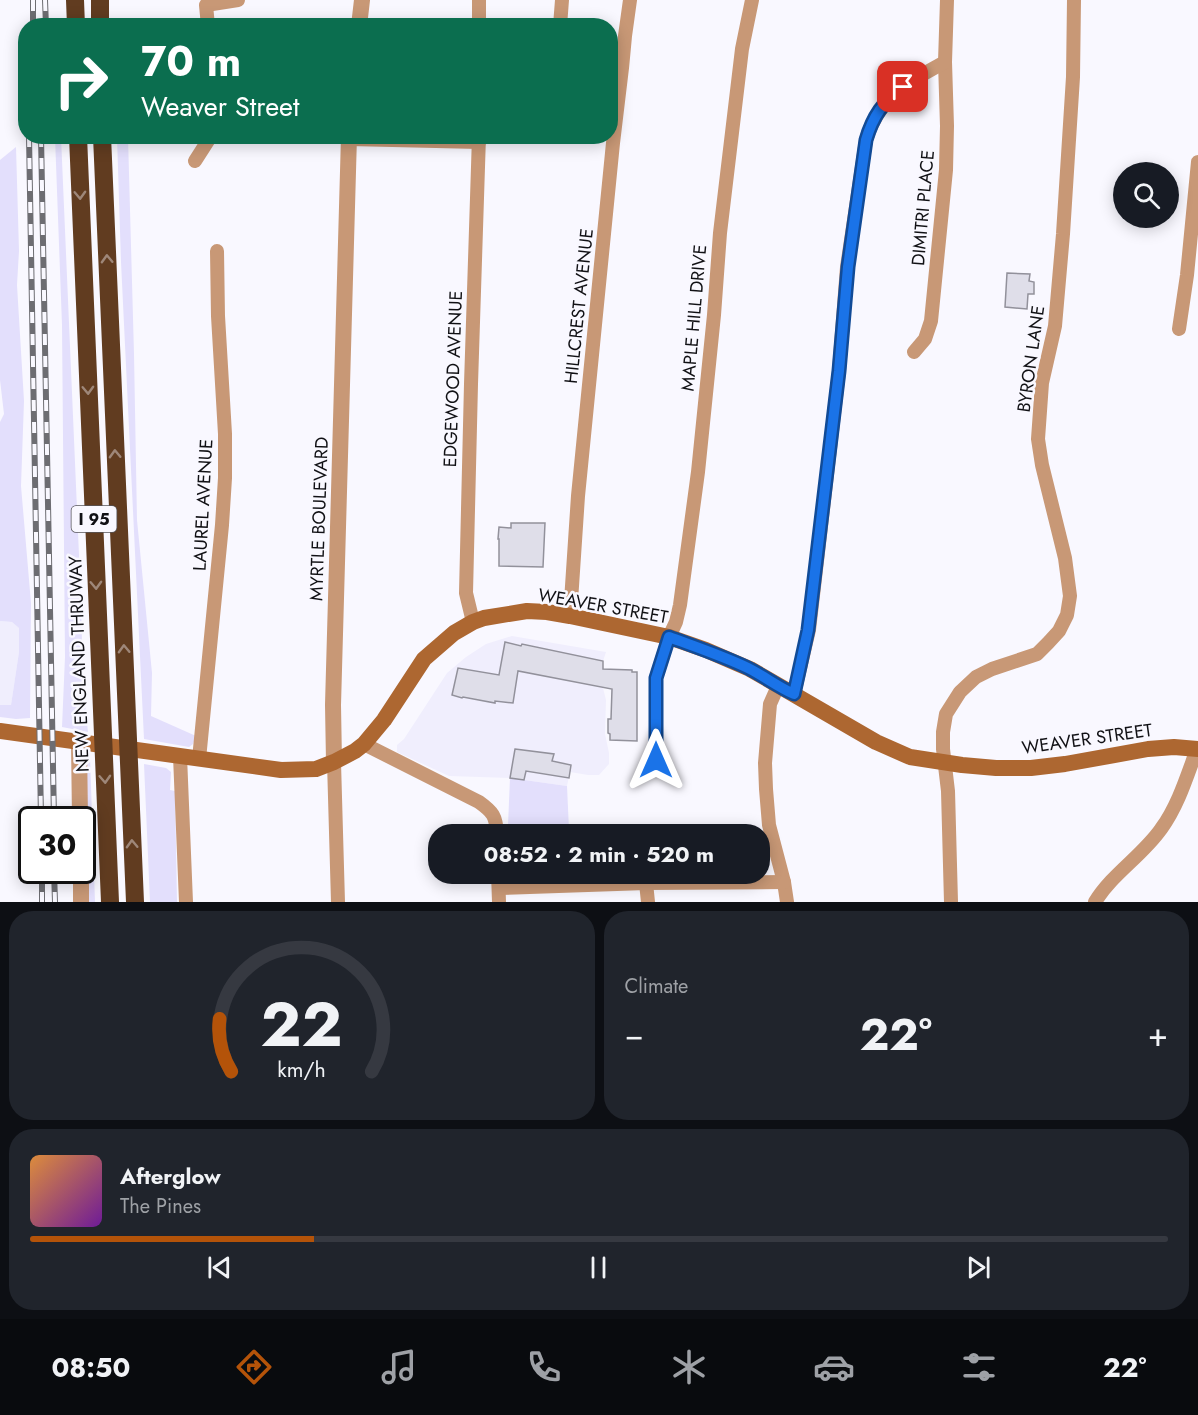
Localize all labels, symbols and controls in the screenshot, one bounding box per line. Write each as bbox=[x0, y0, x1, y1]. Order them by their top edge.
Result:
text: 70 m bbox=[141, 31, 241, 92]
icon: right bbox=[42, 42, 120, 120]
pin bbox=[877, 61, 928, 112]
icon: arrive bbox=[886, 70, 919, 103]
text: Weaver Street bbox=[141, 87, 300, 126]
street label: DIMITRI PLACE bbox=[905, 149, 941, 267]
map controls bbox=[1113, 162, 1179, 228]
button: search bbox=[1113, 162, 1179, 228]
one-way arrow bbox=[74, 190, 86, 199]
street label: HILLCREST AVENUE bbox=[558, 227, 600, 385]
street label: MAPLE HILL DRIVE bbox=[675, 244, 713, 392]
one-way arrow bbox=[101, 255, 114, 264]
street label: EDGEWOOD AVENUE bbox=[437, 290, 469, 468]
street label: BYRON LANE bbox=[1011, 304, 1051, 414]
one-way arrow bbox=[82, 385, 95, 394]
street label: MYRTLE BOULEVARD bbox=[303, 436, 335, 602]
street label: LAUREL AVENUE bbox=[187, 438, 219, 572]
one-way arrow bbox=[109, 449, 122, 458]
road number: I 95 bbox=[72, 506, 116, 532]
street label: NEW ENGLAND THRUWAY bbox=[62, 555, 96, 773]
one-way arrow bbox=[90, 580, 103, 589]
street label: WEAVER STREET bbox=[536, 582, 671, 630]
one-way arrow bbox=[117, 644, 130, 653]
street label: WEAVER STREET bbox=[1020, 717, 1155, 761]
position arrow bbox=[624, 728, 688, 792]
one-way arrow bbox=[99, 775, 111, 784]
speed limit sign: 30 bbox=[18, 806, 96, 884]
text: 08:52 · 2 min · 520 m bbox=[484, 838, 714, 870]
one-way arrow bbox=[126, 839, 139, 848]
text: Climate bbox=[625, 972, 688, 1001]
text: 22 bbox=[261, 979, 343, 1069]
text: 22° bbox=[860, 1002, 932, 1067]
text: − bbox=[625, 1011, 644, 1058]
text: + bbox=[1148, 1011, 1168, 1058]
text: km/h bbox=[278, 1055, 326, 1086]
text: Afterglow bbox=[120, 1160, 221, 1192]
text: The Pines bbox=[120, 1192, 201, 1221]
icon: previous bbox=[203, 1251, 236, 1284]
icon: pause bbox=[582, 1251, 615, 1284]
icon: next bbox=[962, 1251, 995, 1284]
icon: directions bbox=[233, 1346, 275, 1388]
icon: music bbox=[378, 1346, 420, 1388]
icon: phone bbox=[523, 1346, 565, 1388]
icon: climate bbox=[668, 1346, 710, 1388]
icon: car bbox=[813, 1346, 855, 1388]
icon: filters bbox=[958, 1346, 1000, 1388]
text: 08:50 bbox=[51, 1348, 130, 1387]
text: 22° bbox=[1103, 1348, 1147, 1387]

